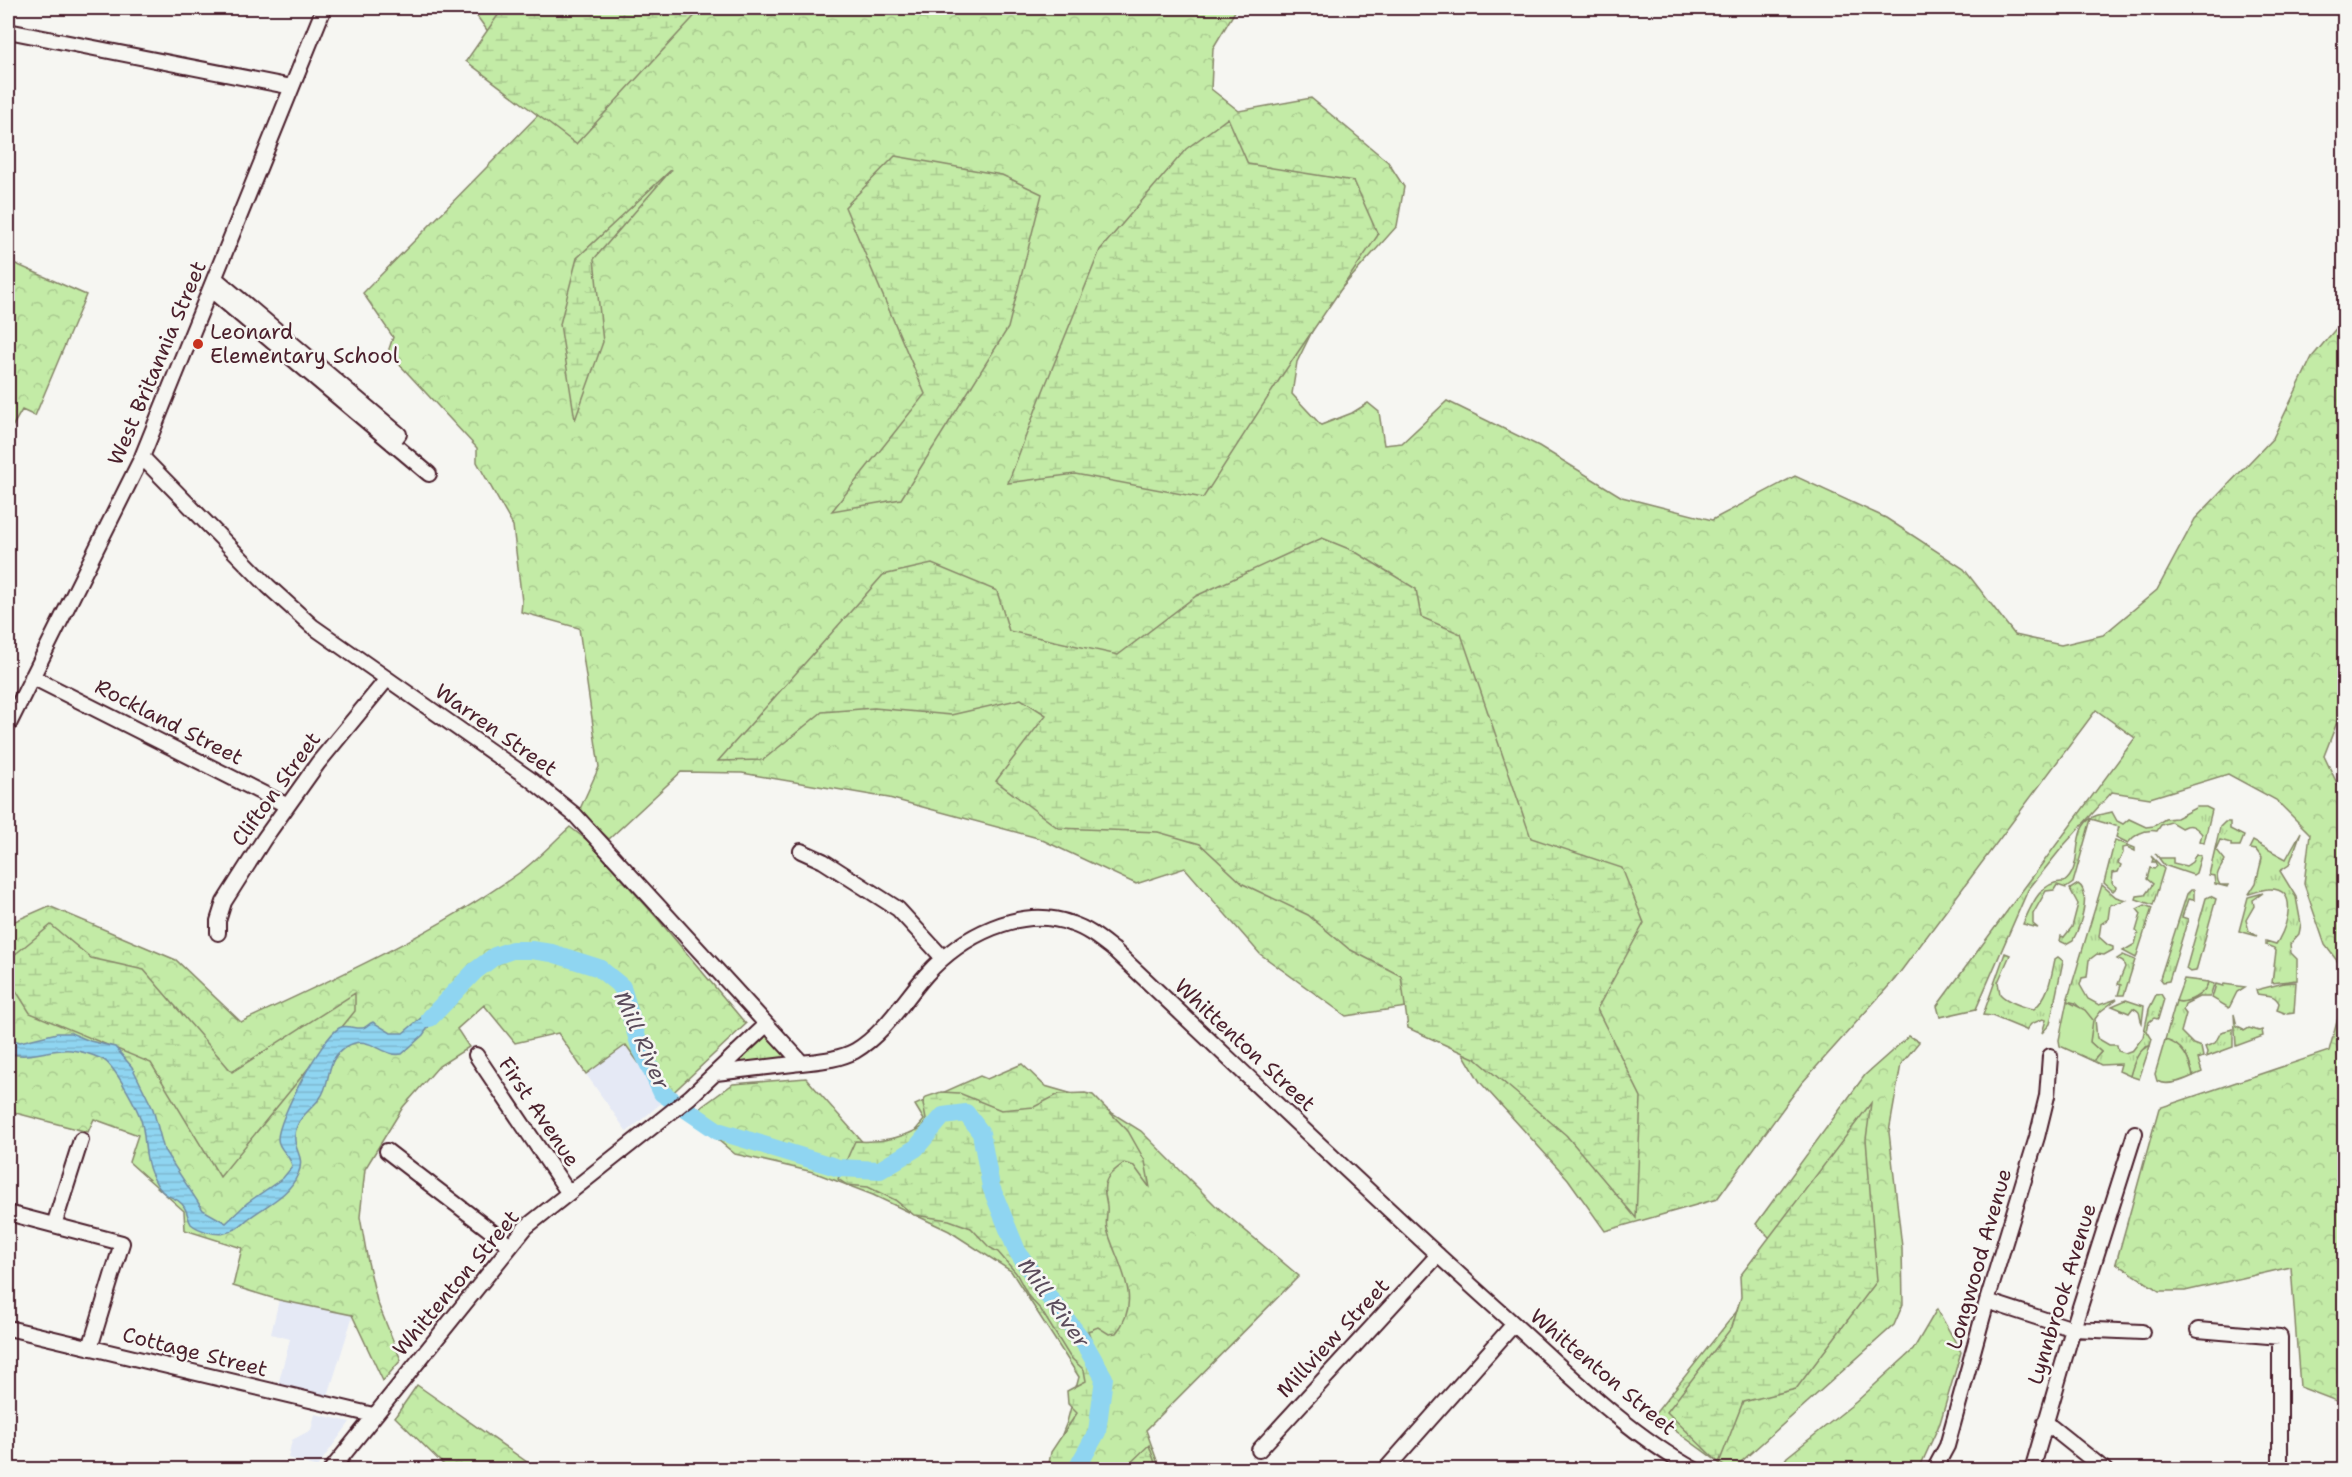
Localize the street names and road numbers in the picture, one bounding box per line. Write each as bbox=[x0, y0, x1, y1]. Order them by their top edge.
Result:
street label: West Britannia Street bbox=[101, 257, 213, 469]
street label: Rockland Street bbox=[90, 673, 248, 771]
street label: Warren Street bbox=[429, 677, 563, 783]
street label: Clifton Street bbox=[225, 726, 327, 852]
street label: Whittenton Street bbox=[1169, 972, 1321, 1118]
street label: First Avenue bbox=[492, 1052, 586, 1172]
street label: Longwood Avenue bbox=[1940, 1165, 2018, 1353]
street label: Lynnbrook Avenue bbox=[2021, 1200, 2103, 1388]
street label: Whittenton Street bbox=[387, 1204, 525, 1362]
street label: Millview Street bbox=[1270, 1272, 1396, 1404]
street label: Whittenton Street bbox=[1524, 1303, 1682, 1441]
street label: Cottage Street bbox=[119, 1320, 271, 1384]

